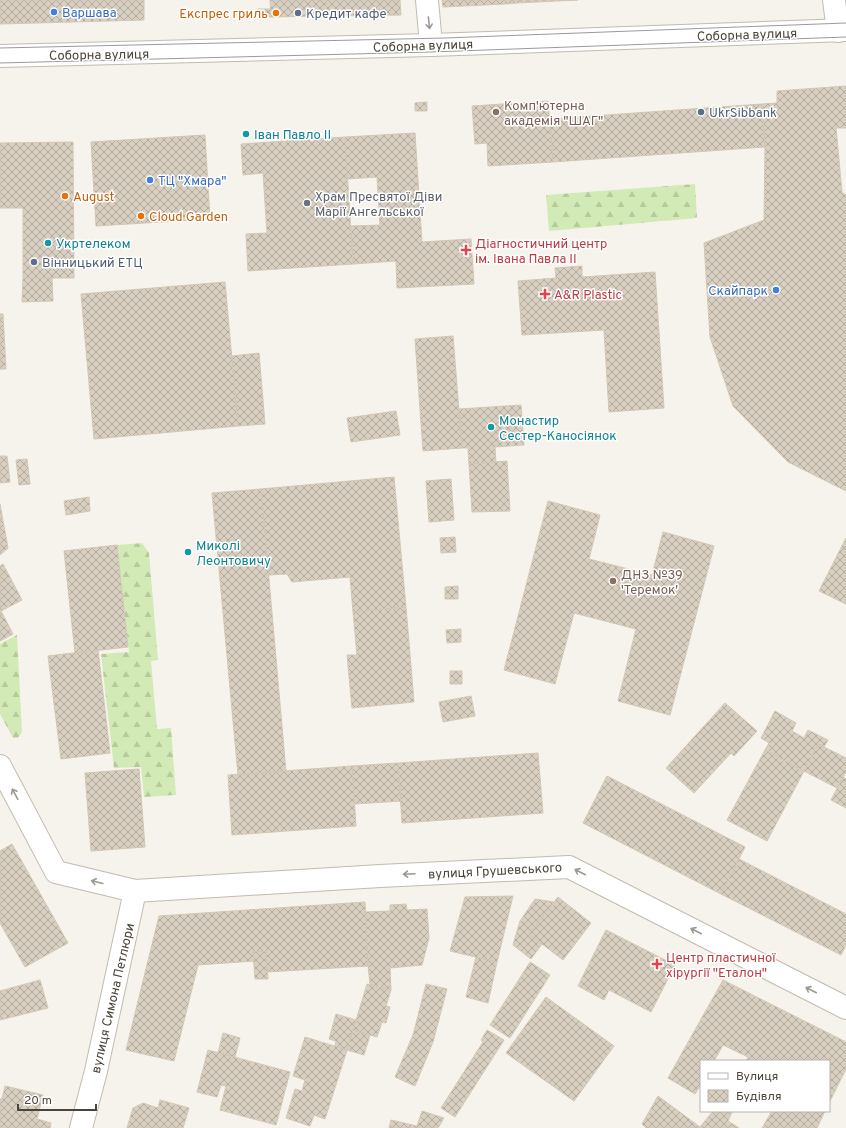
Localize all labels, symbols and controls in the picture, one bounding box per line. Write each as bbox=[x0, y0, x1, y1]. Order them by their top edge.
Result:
place label: Варшава bbox=[62, 6, 117, 22]
marker: Варшава bbox=[49, 7, 59, 17]
place label: Експрес гриль bbox=[179, 7, 268, 23]
place label: Кредит кафе bbox=[306, 7, 387, 23]
marker: Експрес гриль bbox=[271, 8, 281, 18]
marker: Кредит кафе bbox=[293, 8, 303, 18]
one-way arrow bbox=[425, 16, 433, 29]
street label: Соборна вулиця bbox=[697, 26, 797, 46]
street label: Соборна вулиця bbox=[373, 37, 473, 57]
street label: Соборна вулиця bbox=[49, 47, 149, 65]
place label: Комп'ютерна академія "ШАГ" bbox=[504, 99, 603, 130]
place label: UkrSibbank bbox=[709, 106, 777, 122]
marker: Комп'ютерна академія "ШАГ" bbox=[491, 107, 501, 117]
marker: UkrSibbank bbox=[696, 107, 706, 117]
place label: Іван Павло II bbox=[254, 128, 331, 144]
marker: Іван Павло II bbox=[241, 129, 251, 139]
place label: ТЦ "Хмара" bbox=[158, 174, 227, 190]
marker: ТЦ "Хмара" bbox=[145, 175, 155, 185]
place label: August bbox=[73, 190, 115, 206]
place label: Храм Пресвятої Діви Марії Ангельської bbox=[315, 190, 442, 221]
marker: August bbox=[60, 191, 70, 201]
marker: Храм Пресвятої Діви Марії Ангельської bbox=[302, 198, 312, 208]
place label: Cloud Garden bbox=[149, 210, 228, 226]
marker: Cloud Garden bbox=[136, 211, 146, 221]
place label: Укртелеком bbox=[56, 237, 130, 253]
place label: Діагностичний центр ім. Івана Павла II bbox=[475, 237, 607, 268]
marker: Укртелеком bbox=[43, 238, 53, 248]
marker: Діагностичний центр ім. Івана Павла II bbox=[460, 244, 472, 256]
place label: Вінницький ЕТЦ bbox=[42, 256, 143, 272]
marker: Вінницький ЕТЦ bbox=[29, 257, 39, 267]
place label: Скайпарк bbox=[708, 284, 768, 300]
marker: Скайпарк bbox=[771, 285, 781, 295]
marker: A&R Plastic bbox=[539, 288, 551, 300]
place label: A&R Plastic bbox=[554, 288, 622, 304]
place label: Монастир Сестер-Каносіянок bbox=[499, 414, 617, 445]
marker: Монастир Сестер-Каносіянок bbox=[486, 422, 496, 432]
place label: Миколі Леонтовичу bbox=[196, 539, 271, 570]
marker: Миколі Леонтовичу bbox=[183, 547, 193, 557]
place label: ДНЗ №39 'Теремок' bbox=[621, 568, 683, 599]
marker: ДНЗ №39 'Теремок' bbox=[608, 576, 618, 586]
one-way arrow bbox=[11, 788, 18, 800]
street label: вулиця Грушевського bbox=[428, 860, 562, 883]
one-way arrow bbox=[574, 868, 586, 875]
one-way arrow bbox=[403, 871, 416, 878]
one-way arrow bbox=[91, 878, 104, 885]
street label: вулиця Симона Петлюри bbox=[89, 922, 139, 1075]
one-way arrow bbox=[690, 926, 702, 934]
place label: Центр пластичної хірургії "Еталон" bbox=[666, 951, 776, 982]
marker: Центр пластичної хірургії "Еталон" bbox=[651, 958, 663, 970]
one-way arrow bbox=[806, 986, 818, 994]
legend bbox=[700, 1060, 830, 1112]
text: Вулиця bbox=[736, 1069, 778, 1085]
scale bar bbox=[18, 1086, 96, 1112]
text: Будівля bbox=[736, 1089, 782, 1105]
text: 20 m bbox=[24, 1093, 52, 1109]

